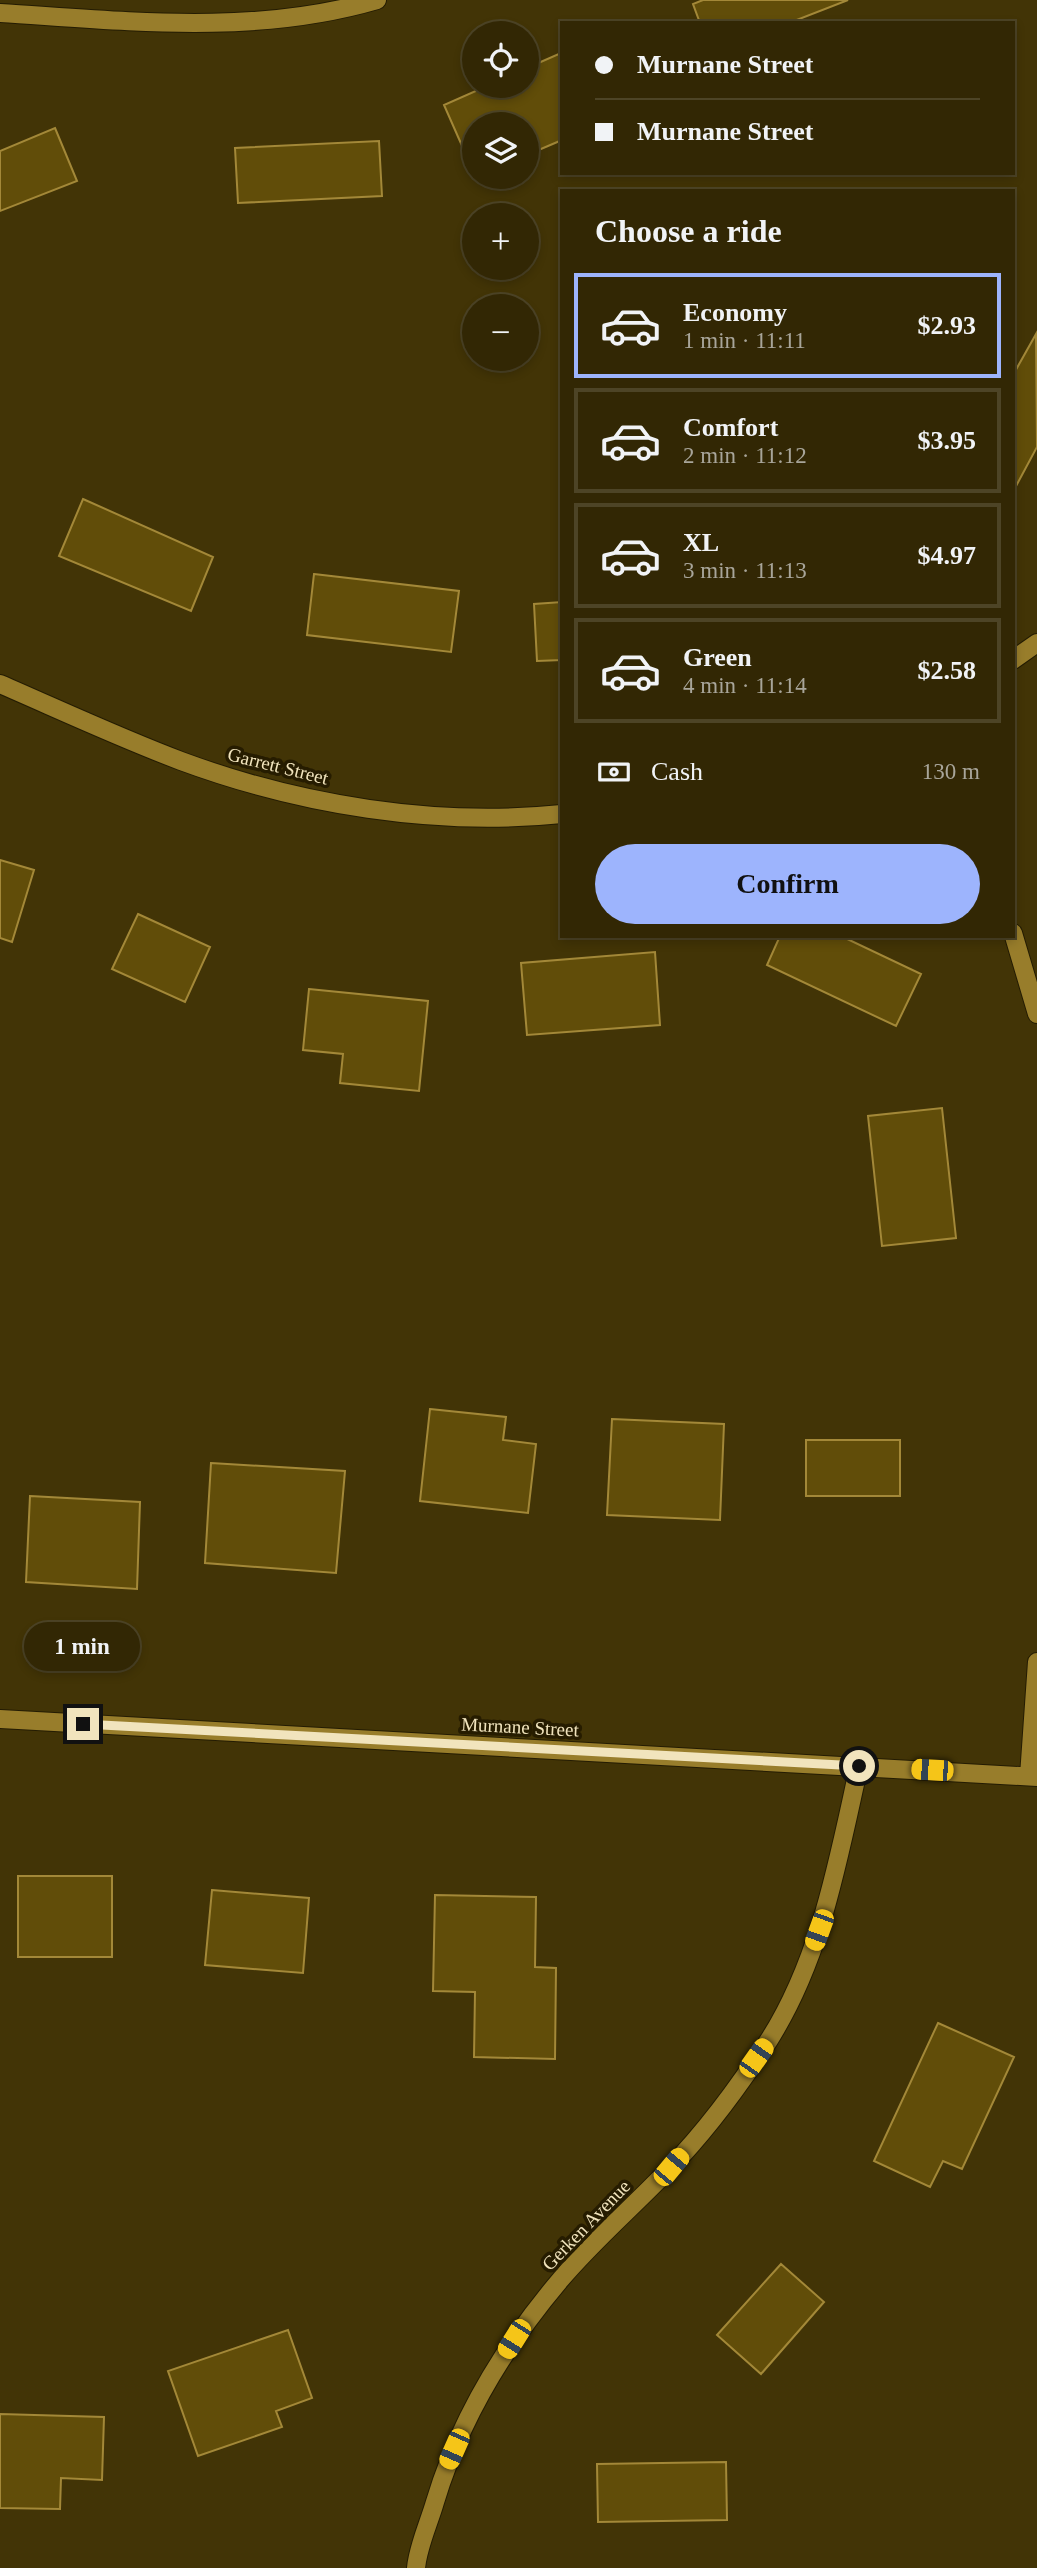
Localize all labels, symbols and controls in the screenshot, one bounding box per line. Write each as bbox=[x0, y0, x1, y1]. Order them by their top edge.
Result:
map controls bbox=[462, 21, 539, 371]
button: locate bbox=[462, 21, 539, 98]
text: Murnane Street bbox=[637, 50, 813, 79]
button: layers bbox=[462, 112, 539, 189]
text: Murnane Street bbox=[637, 117, 813, 146]
button: + bbox=[462, 203, 539, 280]
text: Choose a ride bbox=[595, 213, 782, 249]
button: − bbox=[462, 294, 539, 371]
icon: car bbox=[599, 294, 662, 357]
text: Economy bbox=[683, 298, 787, 327]
text: $2.93 bbox=[918, 311, 976, 340]
text: 1 min · 11:11 bbox=[683, 328, 806, 353]
icon: car bbox=[599, 409, 662, 472]
text: Comfort bbox=[683, 413, 778, 442]
text: $3.95 bbox=[918, 426, 976, 455]
text: 2 min · 11:12 bbox=[683, 443, 807, 468]
icon: car bbox=[599, 524, 662, 587]
text: XL bbox=[683, 528, 719, 557]
text: $4.97 bbox=[918, 541, 976, 570]
text: 3 min · 11:13 bbox=[683, 558, 807, 583]
icon: car bbox=[599, 639, 662, 702]
text: Green bbox=[683, 643, 752, 672]
text: $2.58 bbox=[918, 656, 976, 685]
text: 4 min · 11:14 bbox=[683, 673, 807, 698]
street label: Garrett Street bbox=[226, 743, 331, 789]
icon: cash bbox=[595, 753, 633, 791]
text: Cash bbox=[651, 757, 703, 786]
text: 130 m bbox=[922, 759, 980, 784]
button: Confirm bbox=[595, 844, 980, 924]
callout: 1 min bbox=[25, 1622, 141, 1672]
text: 1 min bbox=[54, 1634, 110, 1659]
route end bbox=[67, 1708, 99, 1740]
street label: Murnane Street bbox=[461, 1713, 580, 1741]
route start bbox=[843, 1750, 875, 1782]
car bbox=[911, 1758, 954, 1782]
car bbox=[802, 1907, 837, 1953]
car bbox=[736, 2035, 777, 2081]
car bbox=[650, 2144, 693, 2190]
street label: Gerken Avenue bbox=[538, 2176, 634, 2274]
car bbox=[494, 2316, 535, 2362]
car bbox=[436, 2426, 473, 2472]

